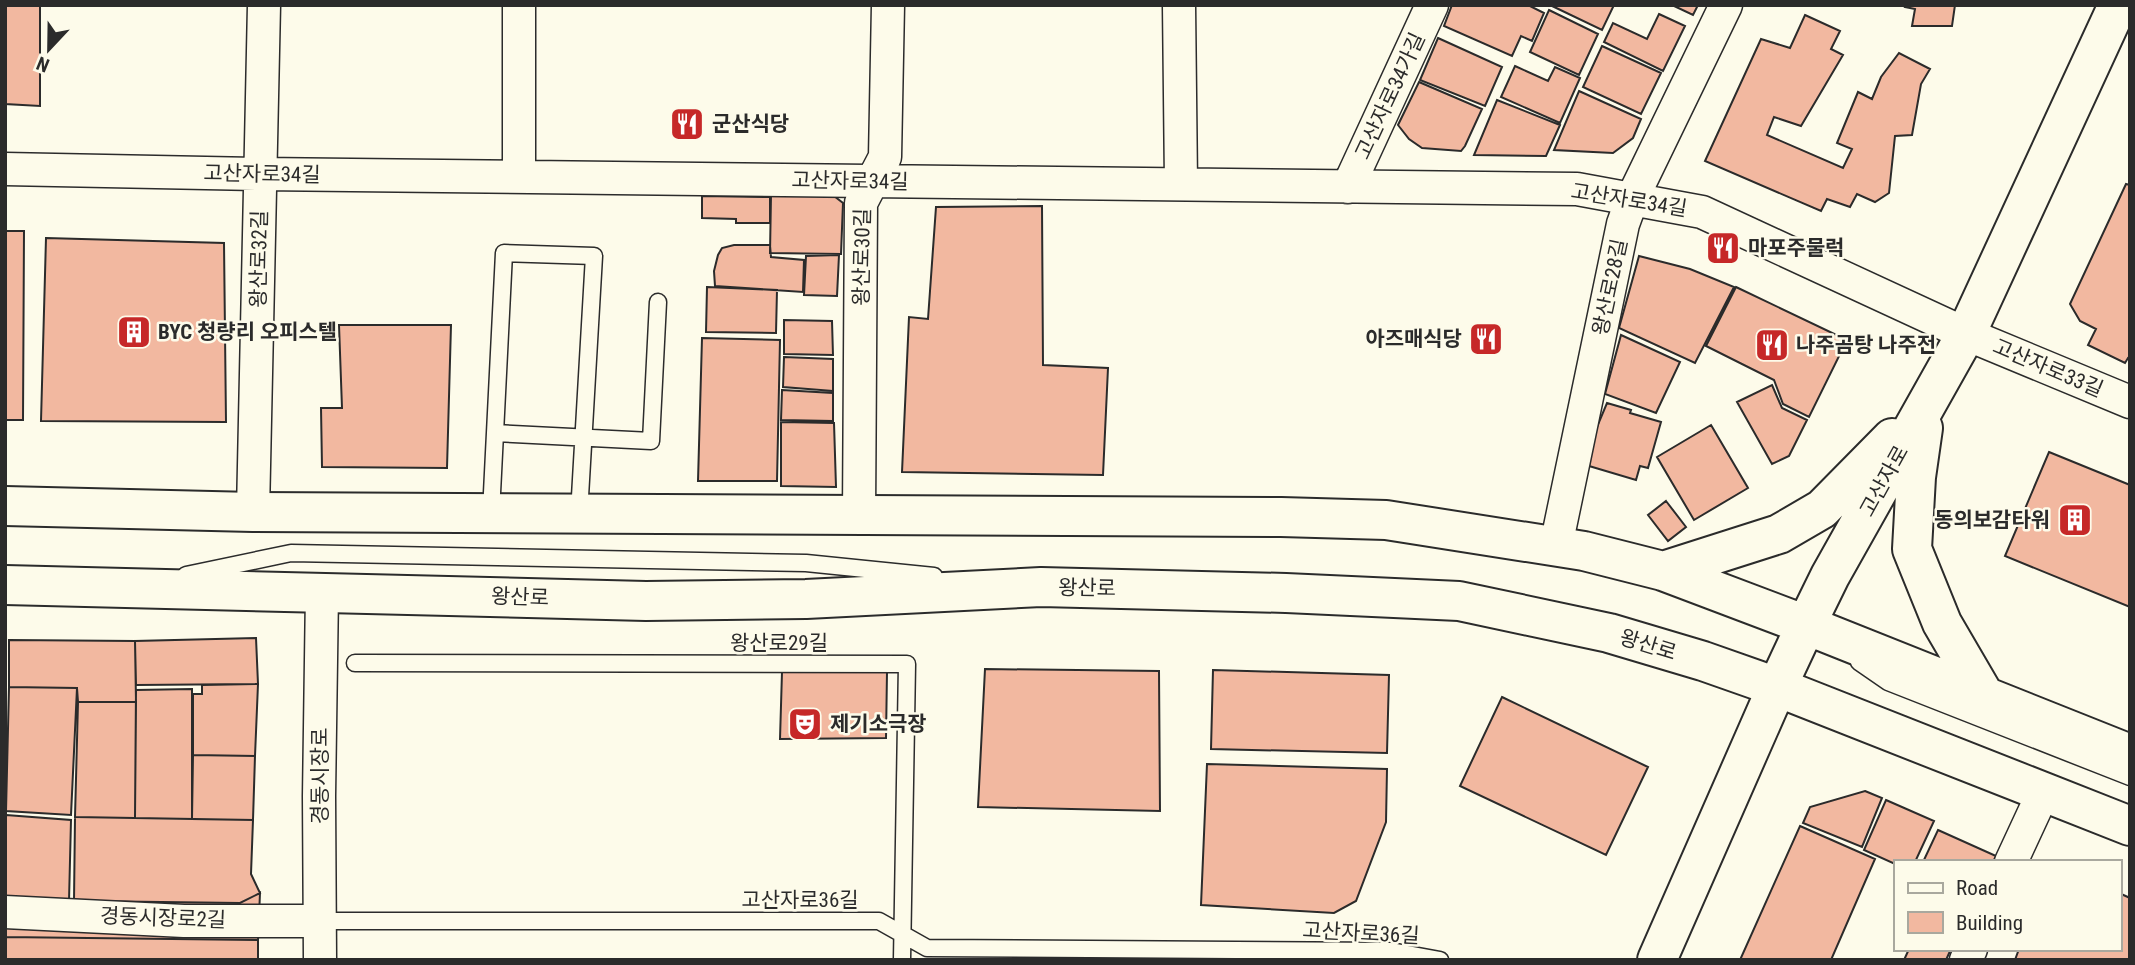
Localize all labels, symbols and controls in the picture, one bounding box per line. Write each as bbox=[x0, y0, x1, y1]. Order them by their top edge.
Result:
north arrow bbox=[14, 14, 84, 84]
street label: 고산자로34가길 bbox=[1350, 29, 1430, 163]
text: N bbox=[33, 51, 53, 77]
restaurant icon: 군산식당 bbox=[668, 105, 706, 143]
place label: 군산식당 bbox=[712, 112, 789, 136]
street label: 고산자로34길 bbox=[203, 161, 321, 187]
street label: 고산자로34길 bbox=[791, 168, 909, 194]
street label: 고산자로34길 bbox=[1569, 179, 1689, 221]
street label: 왕산로30길 bbox=[849, 208, 875, 306]
street label: 왕산로32길 bbox=[246, 210, 272, 308]
restaurant icon: 마포주물럭 bbox=[1704, 229, 1742, 267]
place label: 마포주물럭 bbox=[1748, 236, 1845, 260]
street label: 왕산로28길 bbox=[1588, 237, 1632, 337]
building icon: BYC 청량리 오피스텔 bbox=[115, 313, 153, 351]
place label: BYC 청량리 오피스텔 bbox=[158, 320, 337, 344]
restaurant icon: 아즈매식당 bbox=[1467, 320, 1505, 358]
restaurant icon: 나주곰탕 나주전 bbox=[1753, 326, 1791, 364]
place label: 아즈매식당 bbox=[1365, 327, 1462, 351]
place label: 나주곰탕 나주전 bbox=[1796, 333, 1936, 357]
street label: 고산자로33길 bbox=[1989, 334, 2107, 402]
street label: 고산자로 bbox=[1855, 441, 1913, 521]
building icon: 동의보감타워 bbox=[2056, 501, 2094, 539]
place label: 동의보감타워 bbox=[1934, 508, 2050, 532]
street label: 왕산로 bbox=[1058, 575, 1116, 601]
street label: 왕산로 bbox=[491, 584, 549, 610]
street label: 왕산로 bbox=[1617, 625, 1679, 665]
street label: 왕산로29길 bbox=[730, 631, 828, 655]
theatre icon: 제기소극장 bbox=[786, 705, 824, 743]
place label: 제기소극장 bbox=[830, 712, 927, 736]
street label: 경동시장로 bbox=[308, 728, 332, 824]
legend bbox=[1894, 860, 2121, 951]
text: Road bbox=[1956, 876, 1998, 900]
street label: 고산자로36길 bbox=[741, 888, 859, 912]
street label: 경동시장로2길 bbox=[99, 904, 227, 932]
text: Building bbox=[1956, 911, 2023, 935]
street label: 고산자로36길 bbox=[1302, 918, 1420, 948]

